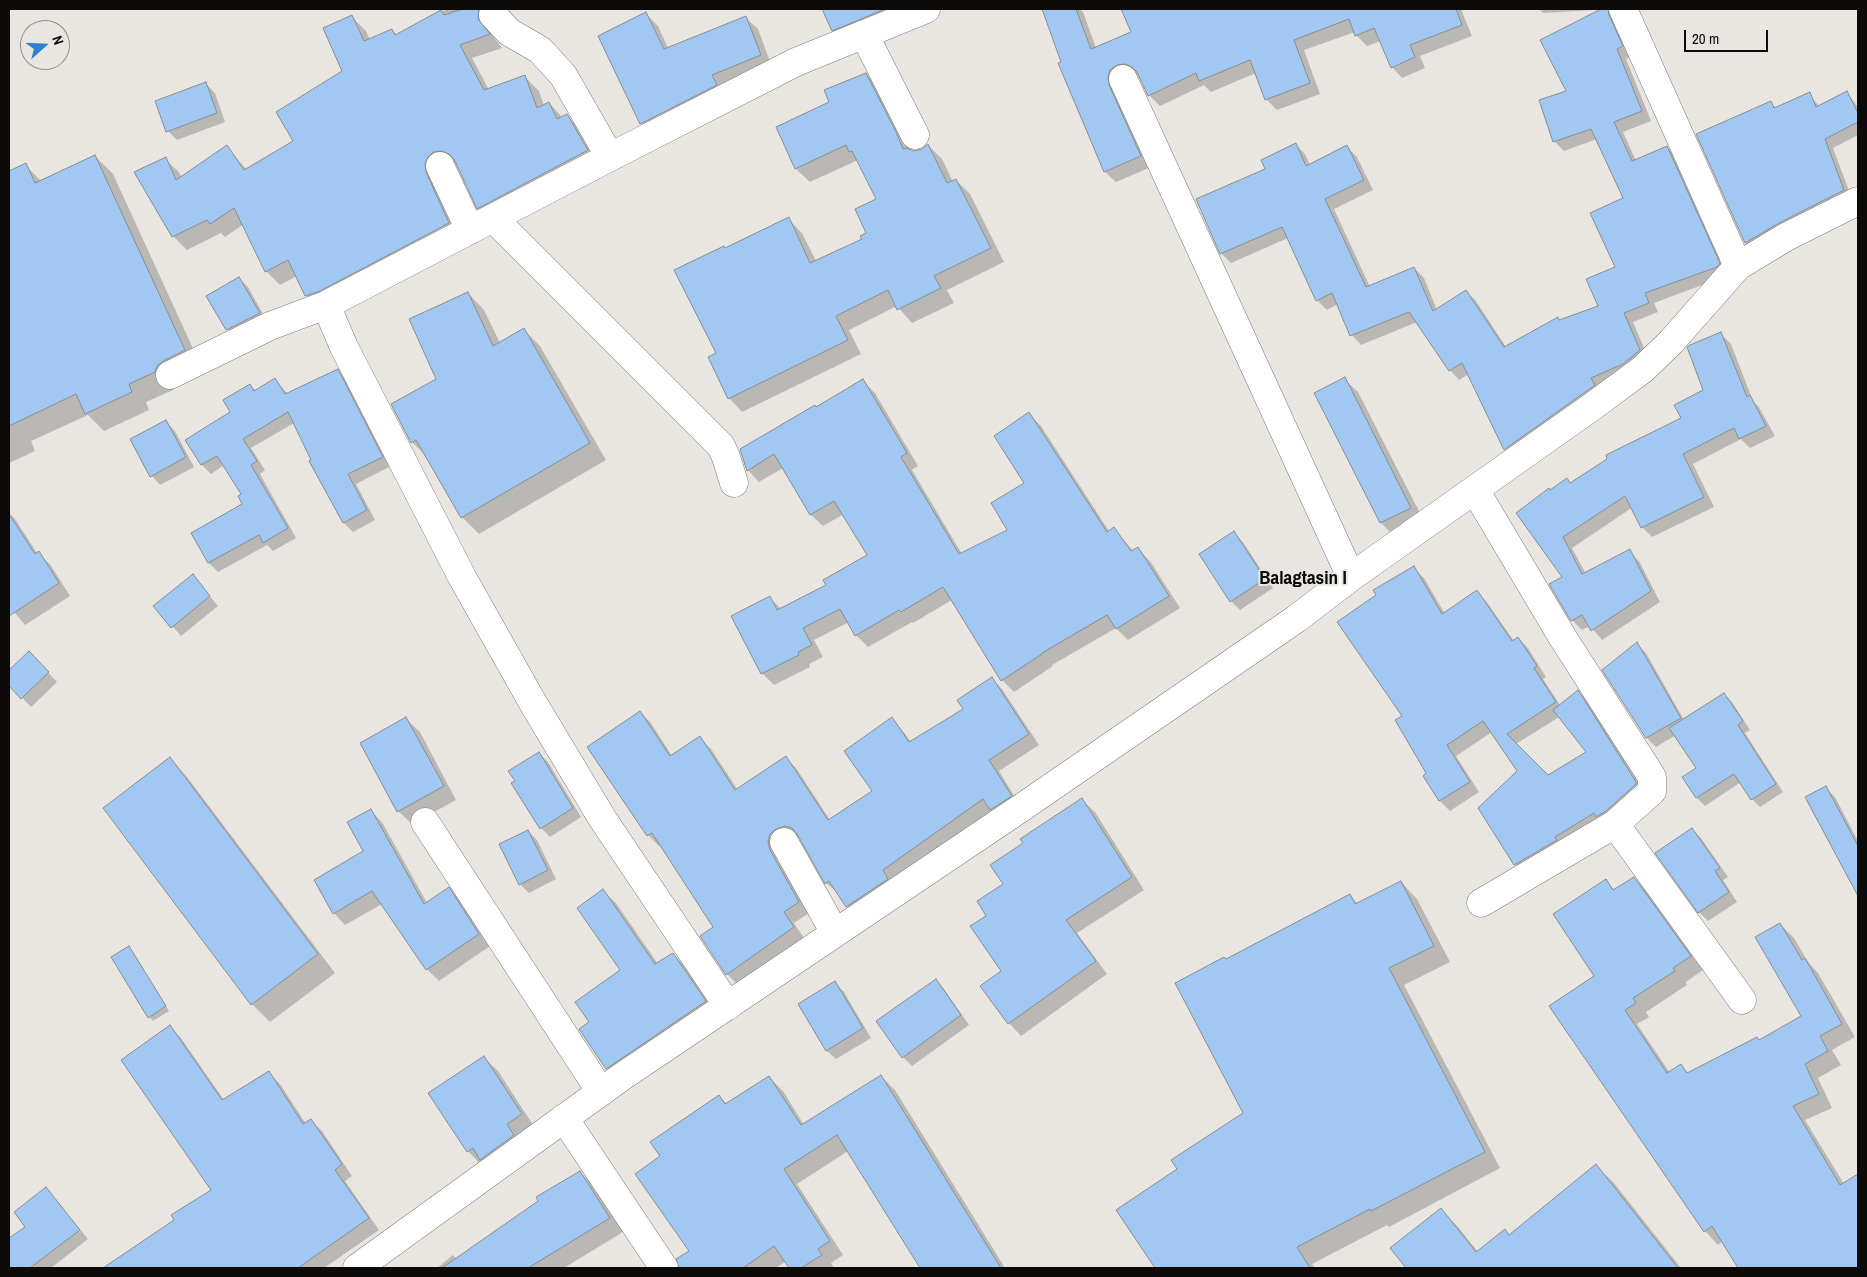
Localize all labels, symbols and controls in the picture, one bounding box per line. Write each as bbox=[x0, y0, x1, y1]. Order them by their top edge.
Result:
north arrow bbox=[20, 20, 70, 70]
scale bar bbox=[1687, 20, 1771, 52]
text: 20 m bbox=[1692, 28, 1719, 49]
text: N bbox=[48, 33, 68, 47]
district label: Balagtasin I bbox=[1259, 568, 1347, 590]

